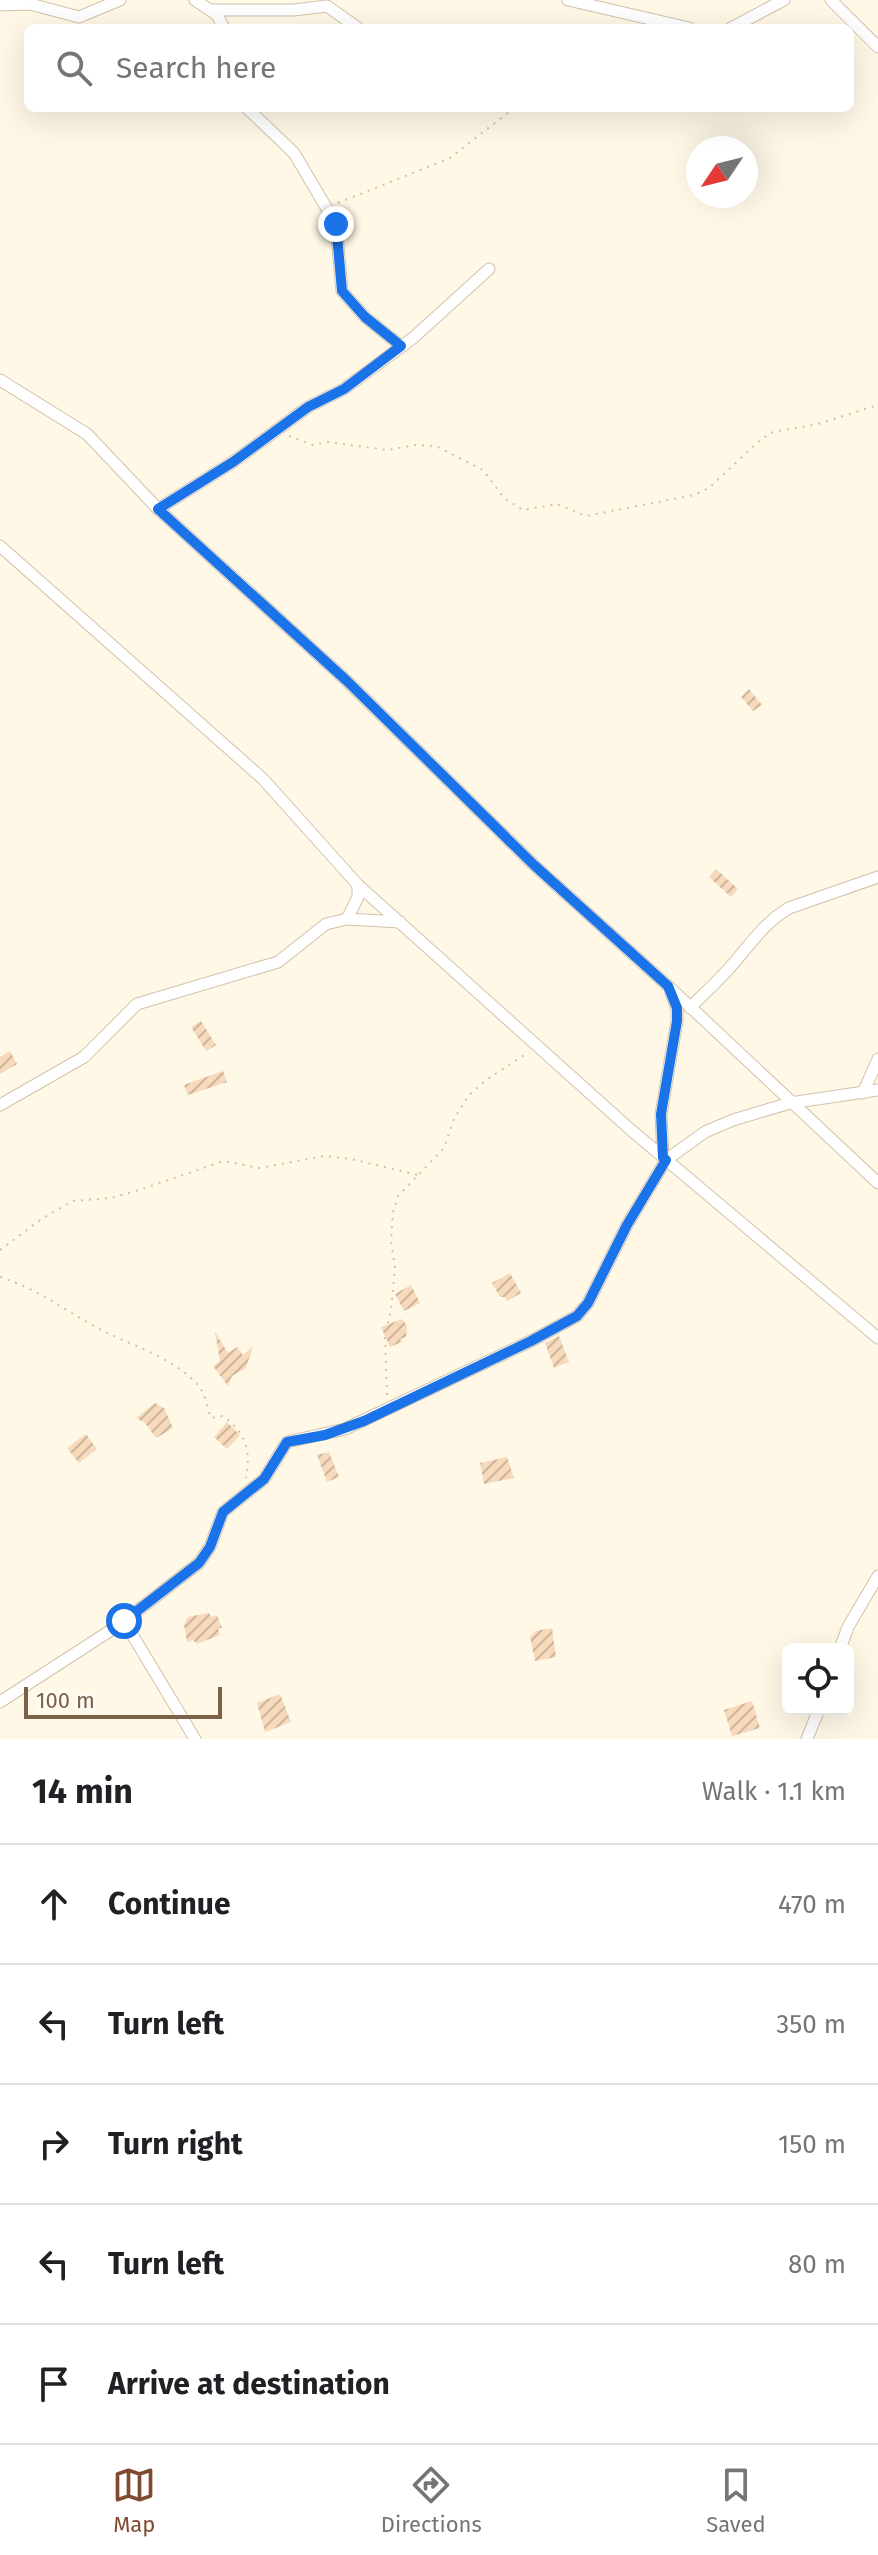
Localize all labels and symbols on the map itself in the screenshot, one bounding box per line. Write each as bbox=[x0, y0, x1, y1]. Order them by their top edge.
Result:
north arrow bbox=[686, 136, 758, 208]
route end bbox=[318, 206, 354, 242]
route start bbox=[106, 1603, 142, 1639]
scale bar bbox=[24, 1683, 222, 1719]

